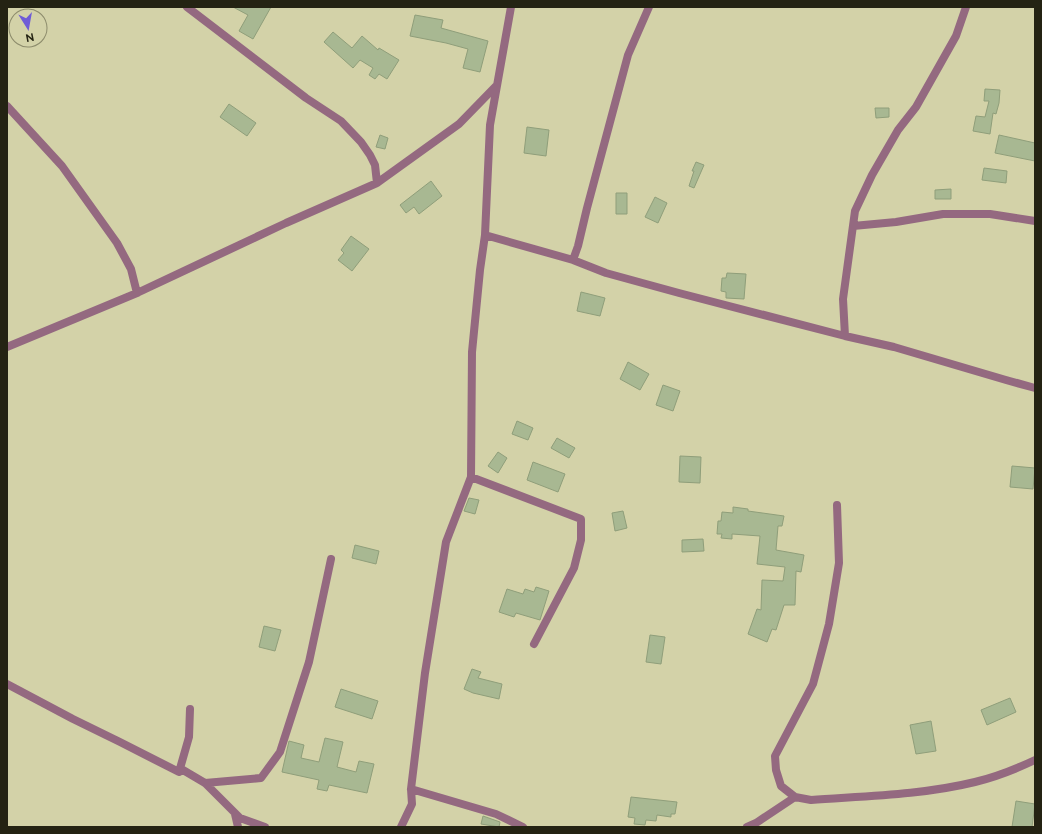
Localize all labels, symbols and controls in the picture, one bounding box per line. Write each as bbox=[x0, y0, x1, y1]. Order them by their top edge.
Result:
north arrow bbox=[8, 8, 48, 48]
text: N bbox=[24, 30, 35, 45]

